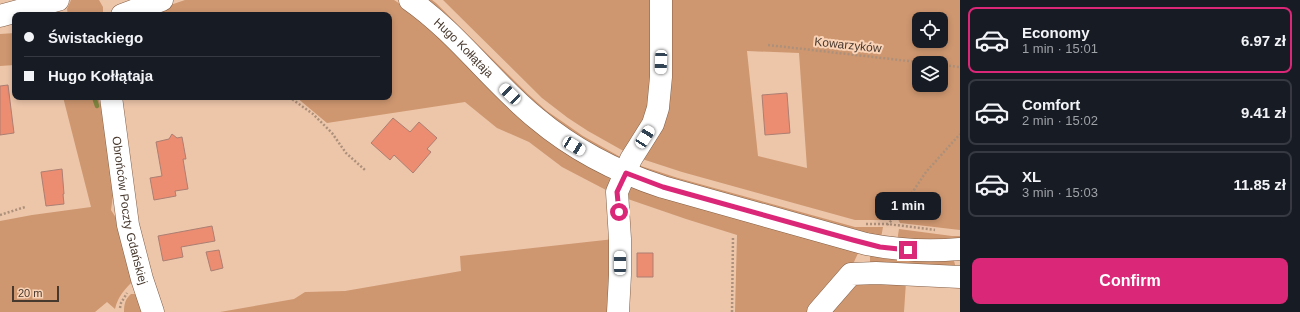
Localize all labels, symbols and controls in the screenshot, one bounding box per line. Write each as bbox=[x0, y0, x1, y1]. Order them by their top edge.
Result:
map controls bbox=[912, 12, 948, 92]
button: locate bbox=[912, 12, 948, 48]
street label: Hugo Kołłątaja bbox=[431, 15, 496, 81]
icon: car bbox=[974, 22, 1010, 58]
text: Economy bbox=[1022, 24, 1090, 41]
text: Świstackiego bbox=[48, 29, 143, 46]
text: 6.97 zł bbox=[1241, 32, 1286, 49]
street label: Kowarzyków bbox=[814, 35, 883, 56]
text: 1 min · 15:01 bbox=[1022, 41, 1098, 56]
car bbox=[655, 50, 667, 74]
button: layers bbox=[912, 56, 948, 92]
text: Hugo Kołłątaja bbox=[48, 67, 153, 84]
car bbox=[497, 81, 523, 107]
icon: car bbox=[974, 94, 1010, 130]
text: Comfort bbox=[1022, 96, 1080, 113]
text: 9.41 zł bbox=[1241, 104, 1286, 121]
text: 2 min · 15:02 bbox=[1022, 113, 1098, 128]
car bbox=[633, 124, 657, 150]
street label: Obrońców Poczty Gdańskiej bbox=[109, 135, 150, 286]
car bbox=[561, 135, 587, 157]
icon: car bbox=[974, 166, 1010, 202]
text: XL bbox=[1022, 168, 1041, 185]
text: 11.85 zł bbox=[1233, 176, 1286, 193]
text: 3 min · 15:03 bbox=[1022, 185, 1098, 200]
callout: 1 min bbox=[875, 192, 941, 220]
text: 1 min bbox=[891, 198, 925, 213]
route start bbox=[610, 203, 628, 221]
route end bbox=[899, 241, 917, 259]
car bbox=[614, 251, 626, 275]
button: Confirm bbox=[972, 258, 1288, 304]
scale bar bbox=[12, 284, 59, 303]
text: 20 m bbox=[18, 287, 42, 299]

